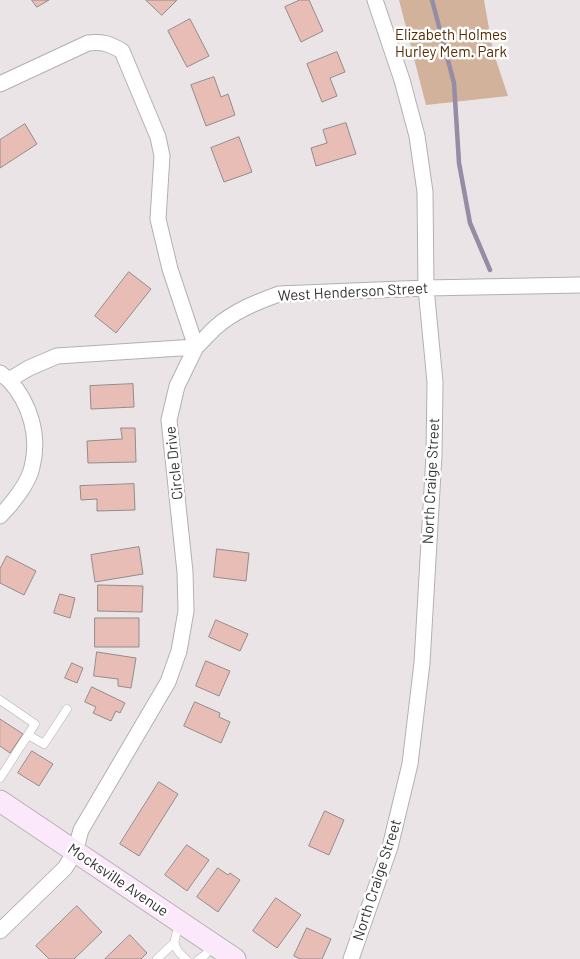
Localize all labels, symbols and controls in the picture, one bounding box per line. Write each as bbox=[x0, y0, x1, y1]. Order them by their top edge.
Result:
park label: Elizabeth Holmes Hurley Mem. Park bbox=[395, 26, 507, 61]
street label: West Henderson Street bbox=[277, 279, 429, 305]
street label: North Craige Street bbox=[419, 417, 443, 545]
street label: Circle Drive bbox=[161, 425, 187, 501]
street label: North Craige Street bbox=[349, 817, 405, 943]
street label: Mocksville Avenue bbox=[64, 840, 172, 920]

